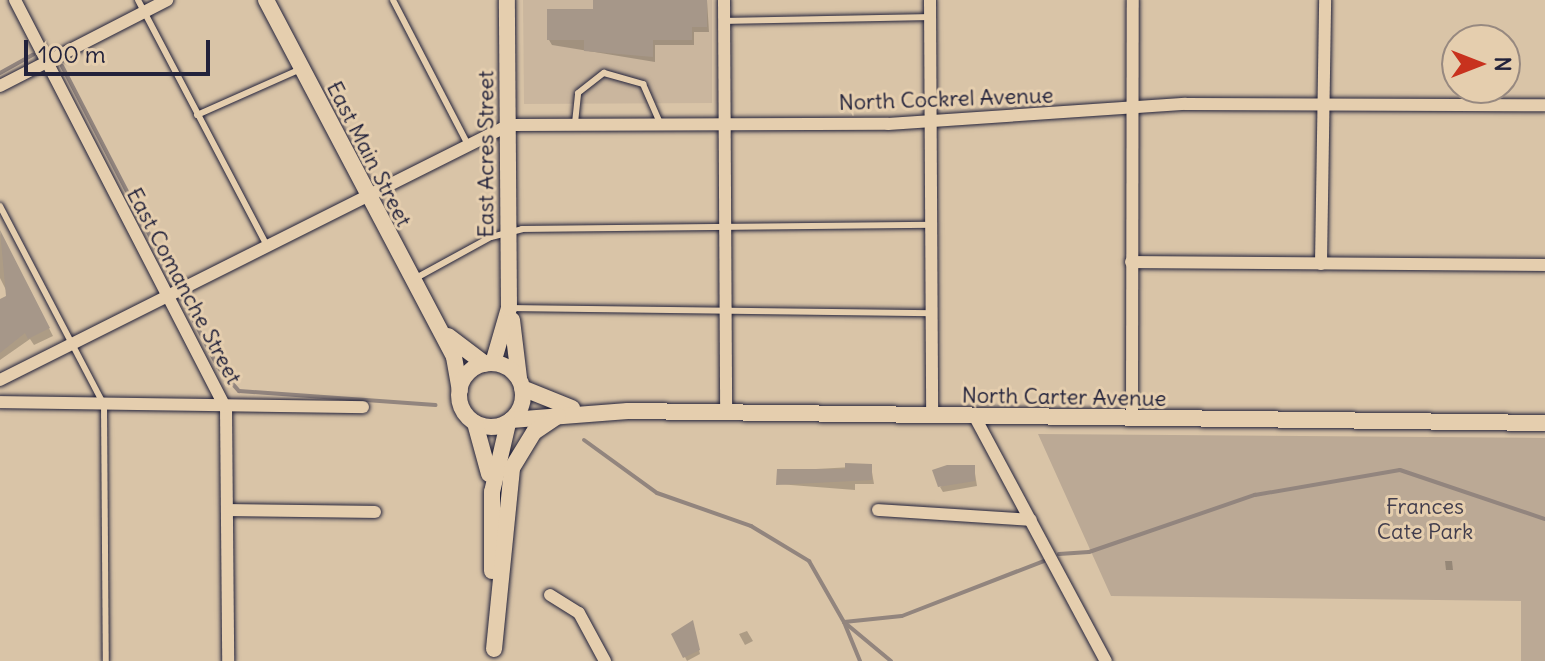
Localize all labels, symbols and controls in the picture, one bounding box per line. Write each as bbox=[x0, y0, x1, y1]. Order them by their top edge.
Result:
scale bar bbox=[28, 24, 214, 74]
north arrow bbox=[1441, 24, 1521, 104]
text: 100 m bbox=[38, 39, 106, 69]
text: N bbox=[1489, 56, 1517, 72]
street label: East Acres Street bbox=[473, 70, 499, 238]
street label: East Main Street bbox=[321, 77, 417, 231]
street label: North Cockrel Avenue bbox=[838, 82, 1054, 116]
street label: East Comanche Street bbox=[121, 183, 247, 389]
street label: North Carter Avenue bbox=[962, 382, 1166, 412]
park label: Frances Cate Park bbox=[1377, 493, 1473, 544]

